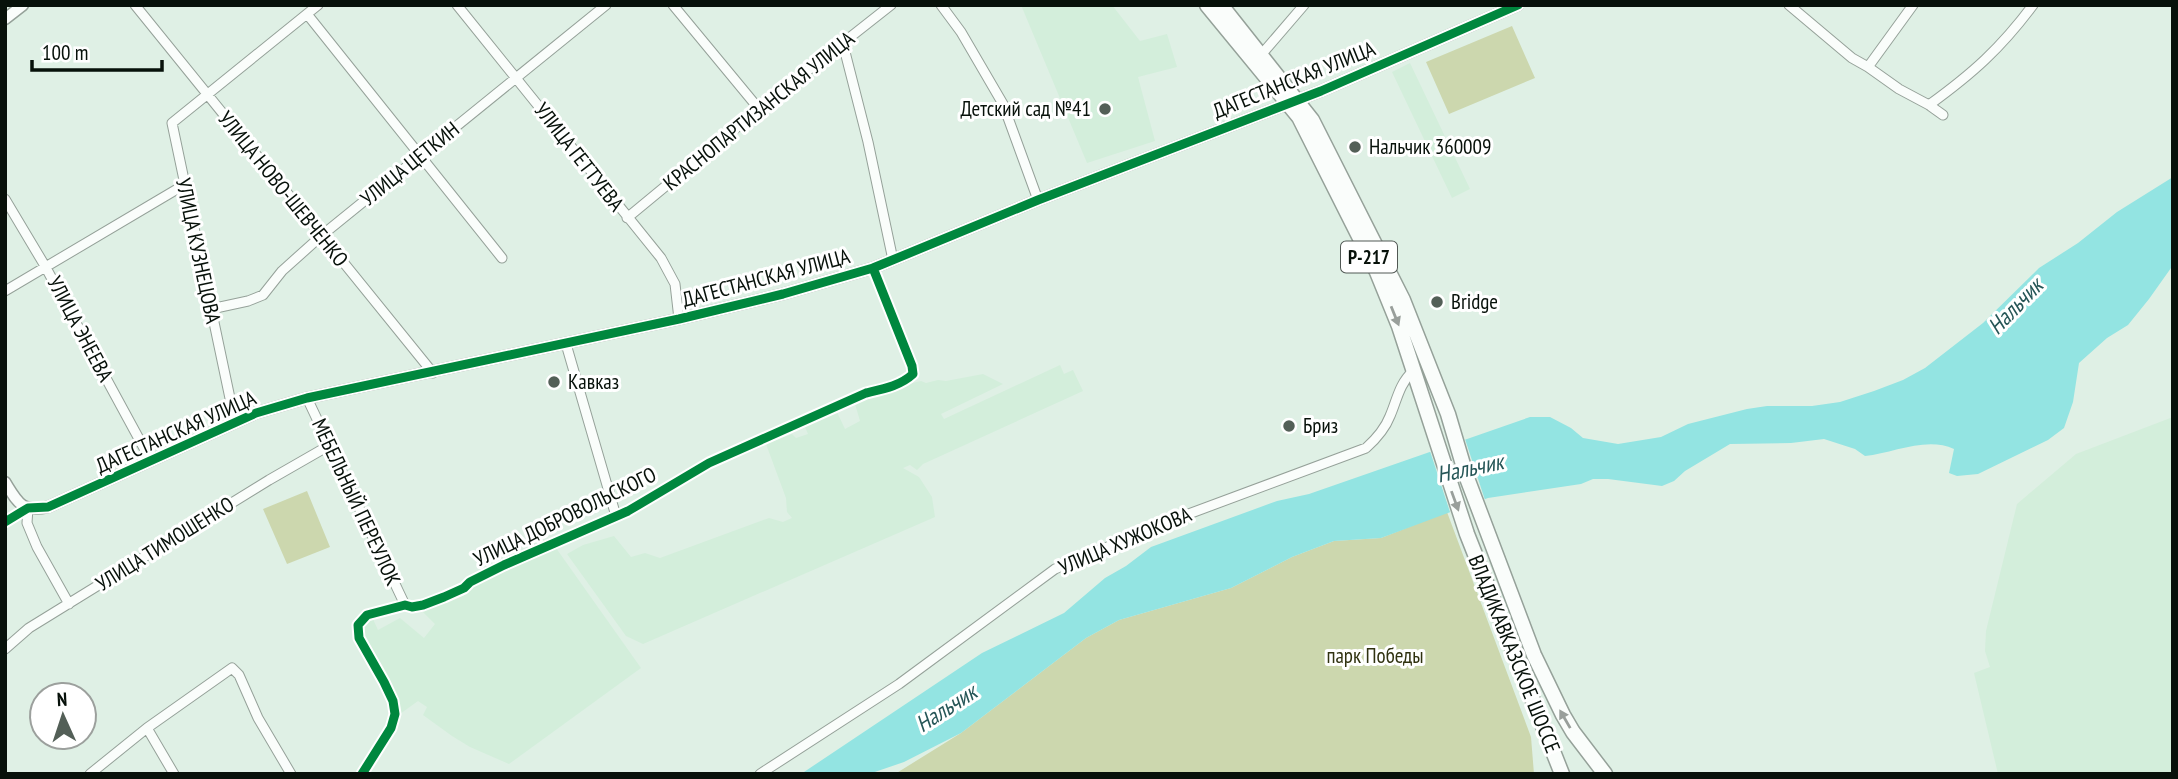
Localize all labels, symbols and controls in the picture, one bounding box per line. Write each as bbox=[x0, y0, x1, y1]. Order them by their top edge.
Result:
street label: КРАСНОПАРТИЗАНСКАЯ УЛИЦА bbox=[658, 25, 860, 196]
scale bar bbox=[32, 28, 161, 72]
street label: ДАГЕСТАНСКАЯ УЛИЦА bbox=[1209, 35, 1379, 124]
text: 100 m bbox=[42, 39, 88, 66]
place label: Детский сад №41 bbox=[961, 95, 1091, 122]
street label: УЛИЦА ГЕТТУЕВА bbox=[529, 97, 630, 216]
marker: Детский сад №41 bbox=[1097, 101, 1113, 117]
street label: УЛИЦА НОВО-ШЕВЧЕНКО bbox=[212, 105, 354, 272]
street label: УЛИЦА ЦЕТКИН bbox=[355, 116, 465, 212]
place label: Нальчик 360009 bbox=[1369, 133, 1491, 160]
marker: Нальчик 360009 bbox=[1347, 139, 1363, 155]
street label: УЛИЦА КУЗНЕЦОВА bbox=[170, 176, 227, 326]
street label: ДАГЕСТАНСКАЯ УЛИЦА bbox=[679, 242, 853, 313]
road number: Р-217 bbox=[1341, 242, 1397, 272]
water label: Нальчик bbox=[1981, 269, 2051, 340]
street label: УЛИЦА ЭНЕЕВА bbox=[41, 272, 119, 386]
place label: Bridge bbox=[1451, 288, 1498, 315]
marker: Bridge bbox=[1429, 294, 1445, 310]
one-way arrow bbox=[1390, 306, 1401, 327]
place label: Кавказ bbox=[568, 368, 619, 395]
marker: Кавказ bbox=[546, 374, 562, 390]
street label: ДАГЕСТАНСКАЯ УЛИЦА bbox=[91, 384, 260, 479]
place label: Бриз bbox=[1303, 412, 1338, 439]
street label: МЕБЕЛЬНЫЙ ПЕРЕУЛОК bbox=[306, 414, 407, 590]
marker: Бриз bbox=[1281, 418, 1297, 434]
water label: Нальчик bbox=[1434, 446, 1509, 489]
street label: УЛИЦА ДОБРОВОЛЬСКОГО bbox=[469, 461, 660, 572]
street label: УЛИЦА ТИМОШЕНКО bbox=[91, 490, 239, 597]
one-way arrow bbox=[1450, 490, 1461, 511]
street label: УЛИЦА ХУЖОКОВА bbox=[1054, 500, 1195, 581]
street label: ВЛАДИКАВКАЗСКОЕ ШОССЕ bbox=[1462, 551, 1567, 757]
park label: парк Победы bbox=[1326, 642, 1424, 669]
water label: Нальчик bbox=[910, 675, 984, 738]
north arrow bbox=[28, 681, 98, 751]
text: N bbox=[56, 687, 68, 711]
one-way arrow bbox=[1559, 709, 1571, 728]

